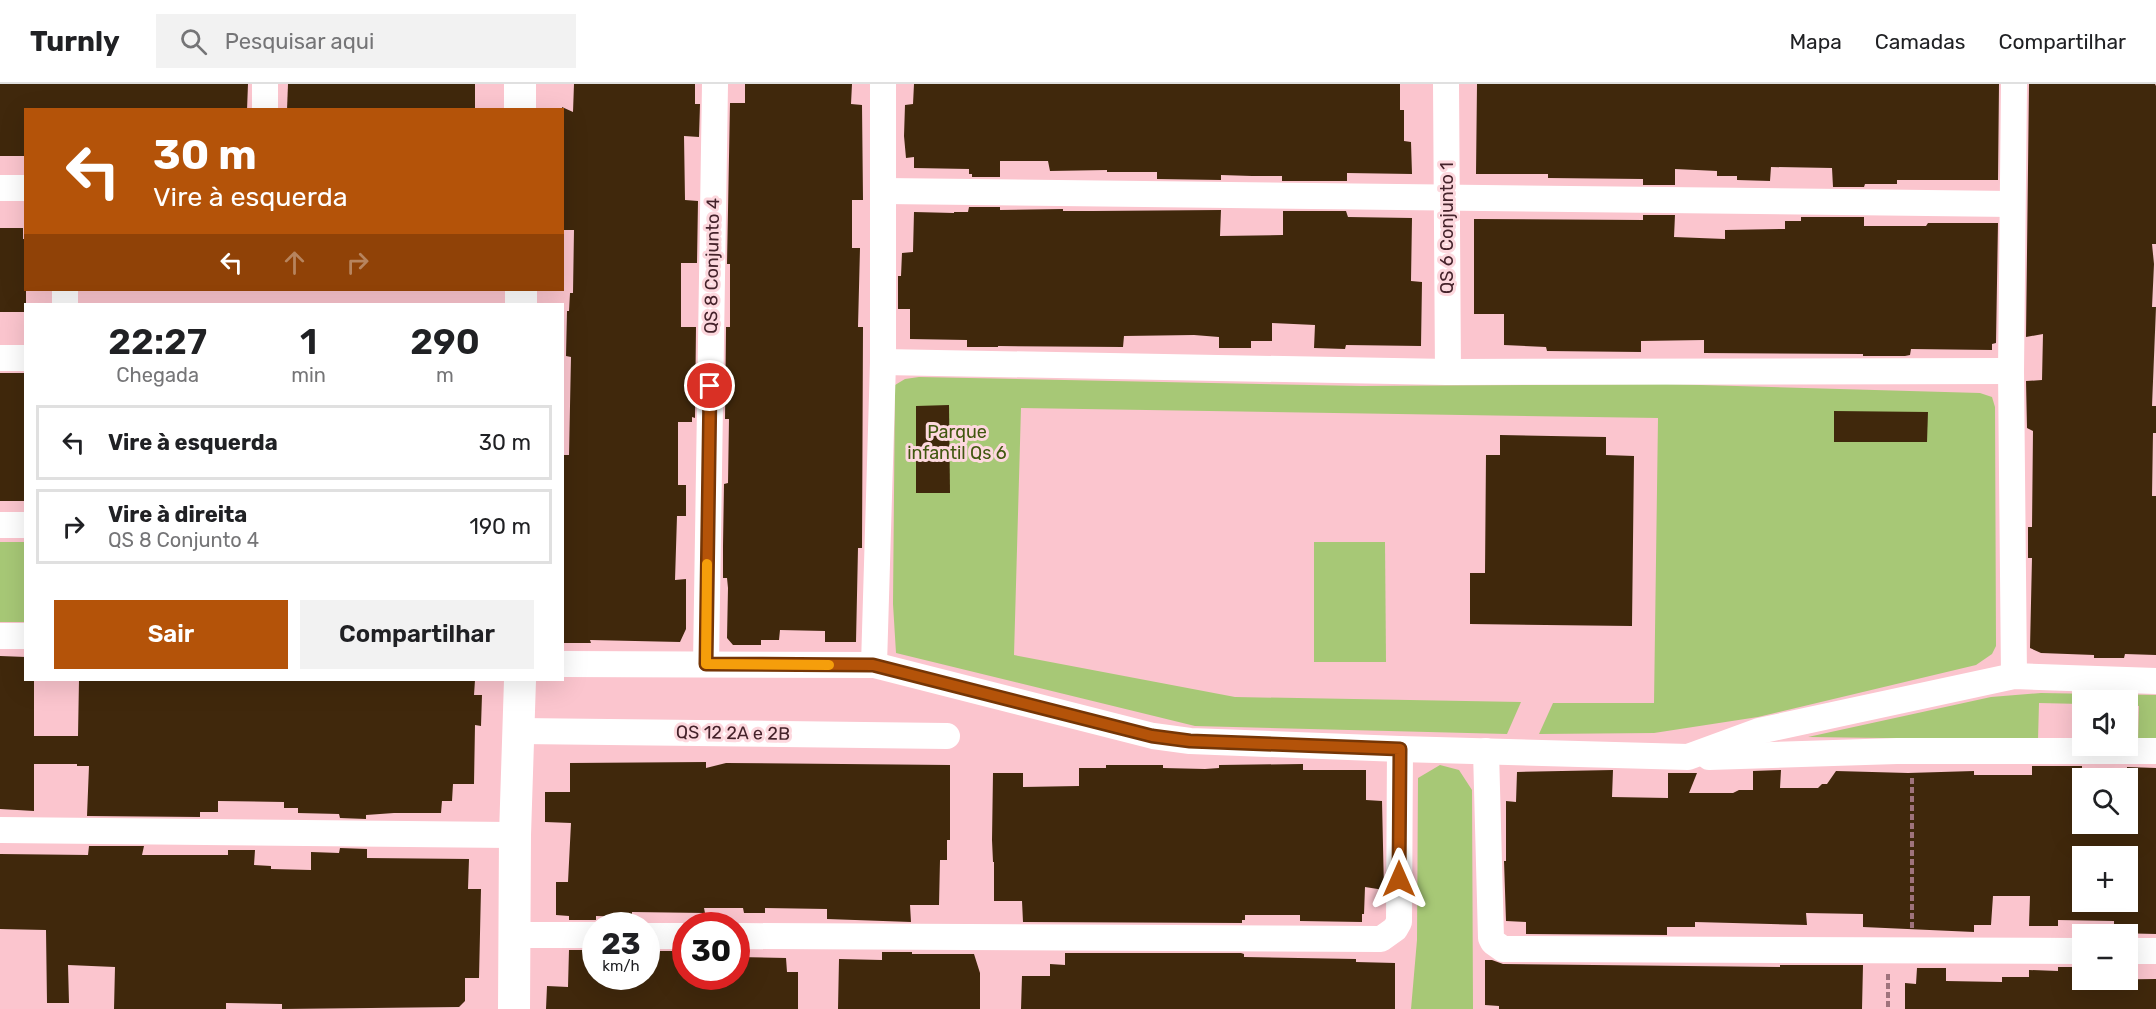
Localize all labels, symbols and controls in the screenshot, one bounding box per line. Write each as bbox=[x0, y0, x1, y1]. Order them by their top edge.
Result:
search box bbox=[156, 14, 576, 68]
text: Turnly bbox=[30, 25, 120, 58]
icon: search bbox=[177, 25, 210, 58]
text: Pesquisar aqui bbox=[225, 28, 374, 55]
text: Mapa bbox=[1789, 29, 1842, 54]
text: Camadas bbox=[1875, 29, 1965, 54]
text: Compartilhar bbox=[1998, 29, 2126, 54]
text: 30 m bbox=[153, 130, 257, 180]
icon: left bbox=[54, 132, 132, 210]
street label: QS 6 Conjunto 1 bbox=[1436, 162, 1458, 294]
text: Vire à esquerda bbox=[153, 181, 348, 213]
street label: QS 8 Conjunto 4 bbox=[700, 198, 724, 334]
icon: left bbox=[215, 246, 248, 279]
icon: ahead bbox=[278, 246, 311, 279]
icon: right bbox=[341, 246, 374, 279]
text: 22:27 bbox=[108, 320, 207, 363]
text: 1 bbox=[300, 320, 317, 363]
text: 290 bbox=[410, 320, 480, 363]
pin bbox=[684, 360, 735, 411]
text: Chegada bbox=[116, 363, 199, 387]
text: min bbox=[291, 363, 326, 387]
text: m bbox=[436, 363, 454, 387]
icon: arrive bbox=[693, 369, 726, 402]
park label: Parque infantil Qs 6 bbox=[907, 421, 1007, 464]
icon: left bbox=[57, 426, 90, 459]
text: Vire à esquerda bbox=[108, 429, 278, 456]
text: 30 m bbox=[479, 429, 531, 456]
text: Vire à direita bbox=[108, 501, 247, 528]
icon: right bbox=[57, 510, 90, 543]
text: 190 m bbox=[470, 513, 531, 540]
text: QS 8 Conjunto 4 bbox=[108, 528, 259, 552]
button: Sair bbox=[54, 600, 288, 669]
button: Compartilhar bbox=[300, 600, 534, 669]
map controls bbox=[2072, 690, 2138, 990]
button: sound bbox=[2072, 690, 2138, 756]
street label: QS 12 2A e 2B bbox=[676, 721, 790, 745]
button: search bbox=[2072, 768, 2138, 834]
button: + bbox=[2072, 846, 2138, 912]
position arrow bbox=[1367, 847, 1431, 911]
speed limit sign: 30 bbox=[672, 912, 750, 990]
button: − bbox=[2072, 924, 2138, 990]
text: 23 bbox=[601, 926, 641, 962]
text: km/h bbox=[602, 957, 640, 975]

